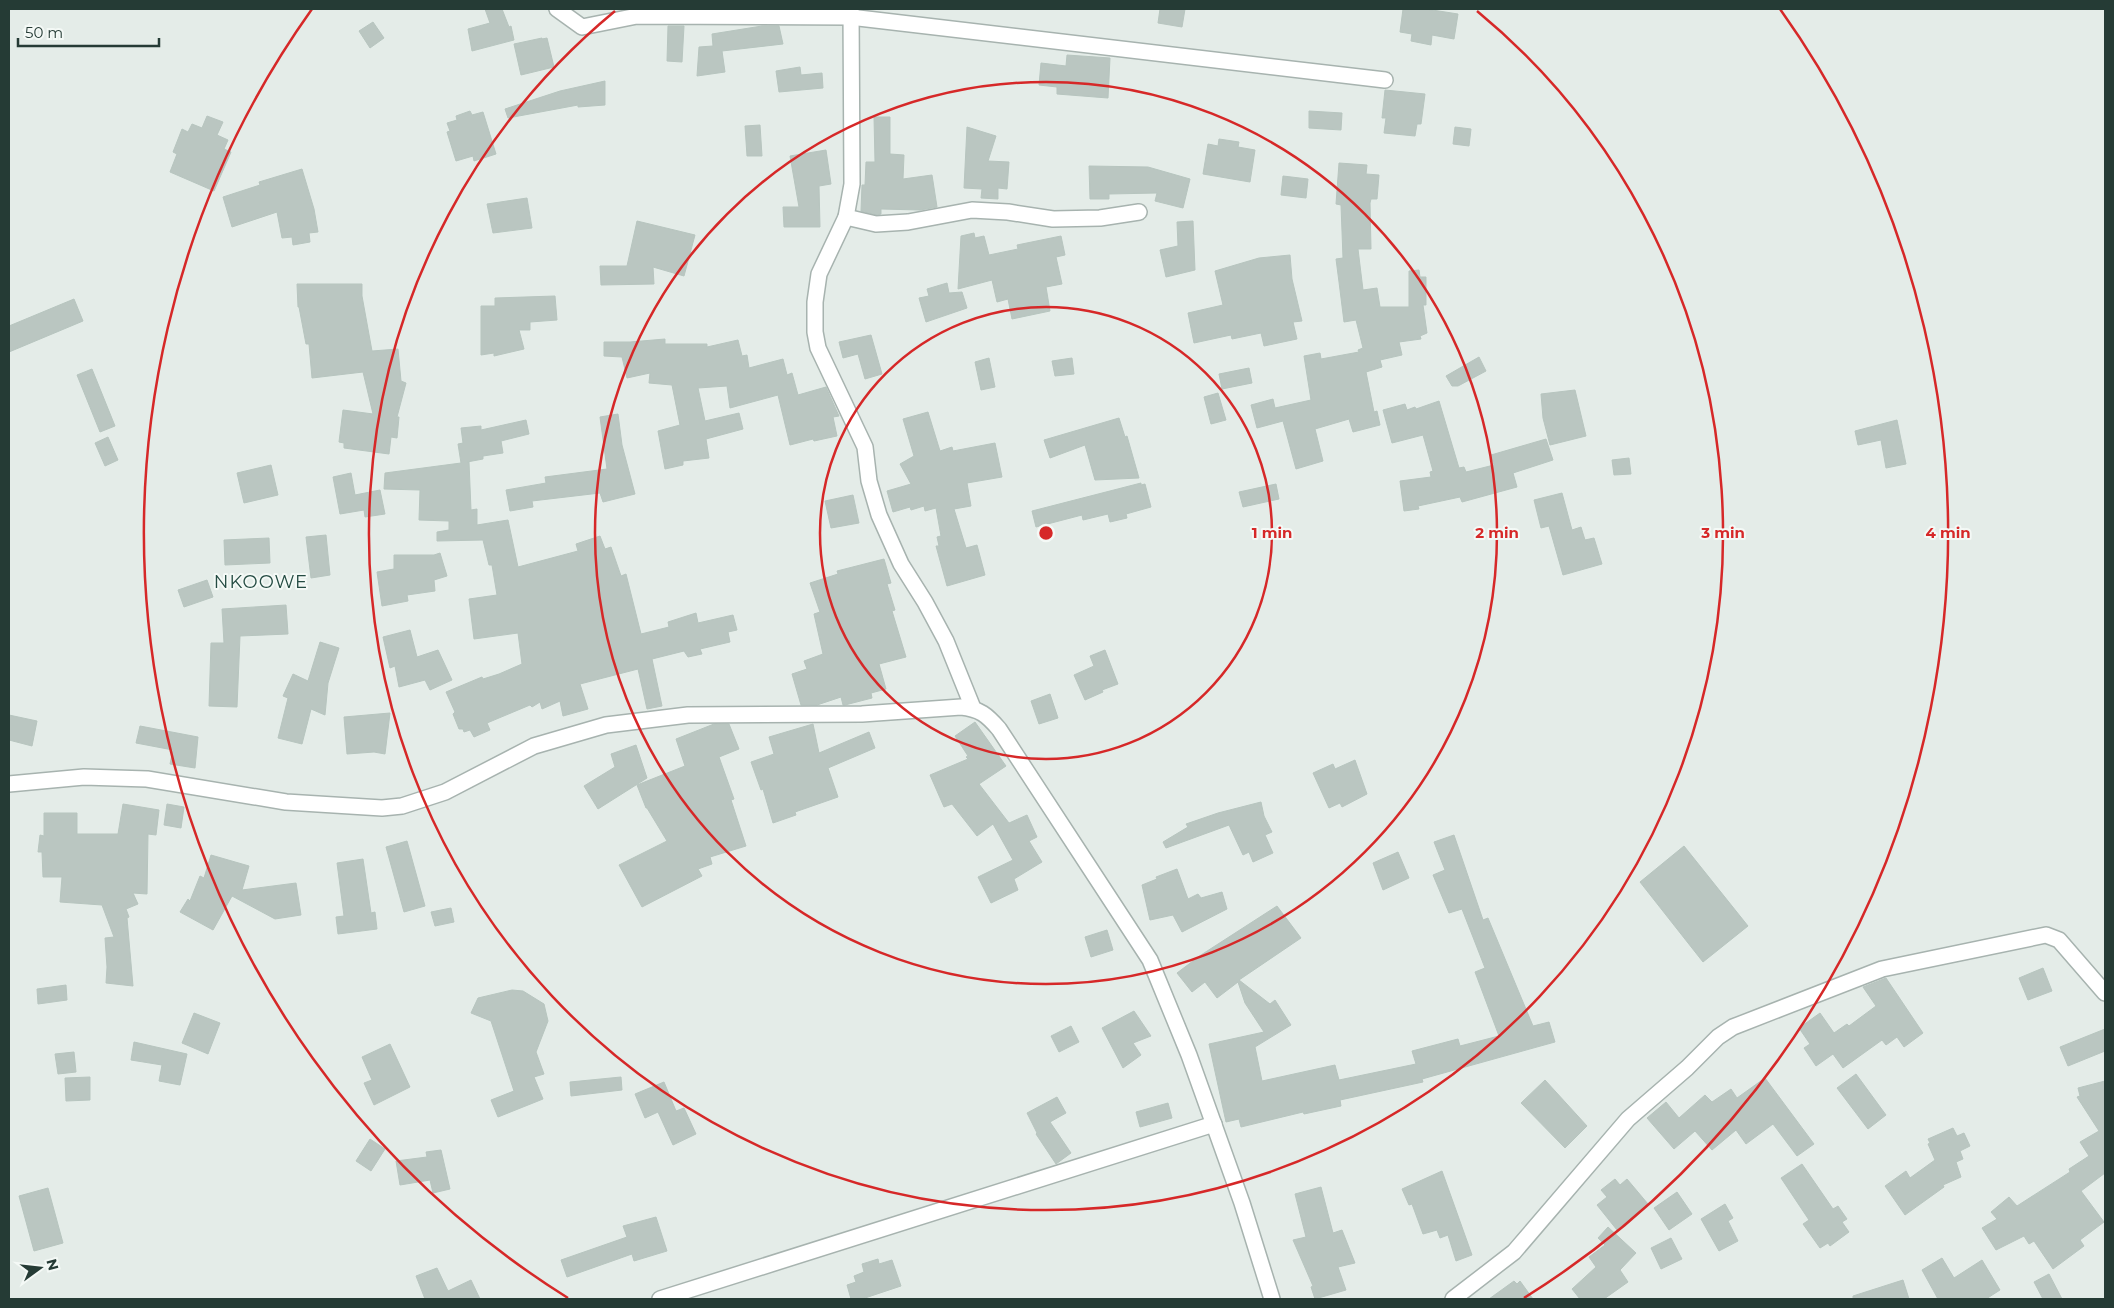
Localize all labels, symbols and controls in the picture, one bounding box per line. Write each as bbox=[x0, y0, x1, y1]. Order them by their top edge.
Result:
scale bar bbox=[18, 15, 159, 47]
text: 50 m bbox=[25, 23, 63, 42]
text: 1 min bbox=[1252, 523, 1292, 542]
text: 2 min bbox=[1475, 523, 1519, 542]
text: 3 min bbox=[1700, 523, 1745, 542]
text: 4 min bbox=[1925, 523, 1971, 542]
centre of rings bbox=[1037, 524, 1055, 542]
district label: NKOOWE bbox=[214, 571, 308, 593]
north arrow bbox=[15, 1243, 65, 1293]
text: N bbox=[42, 1257, 63, 1272]

